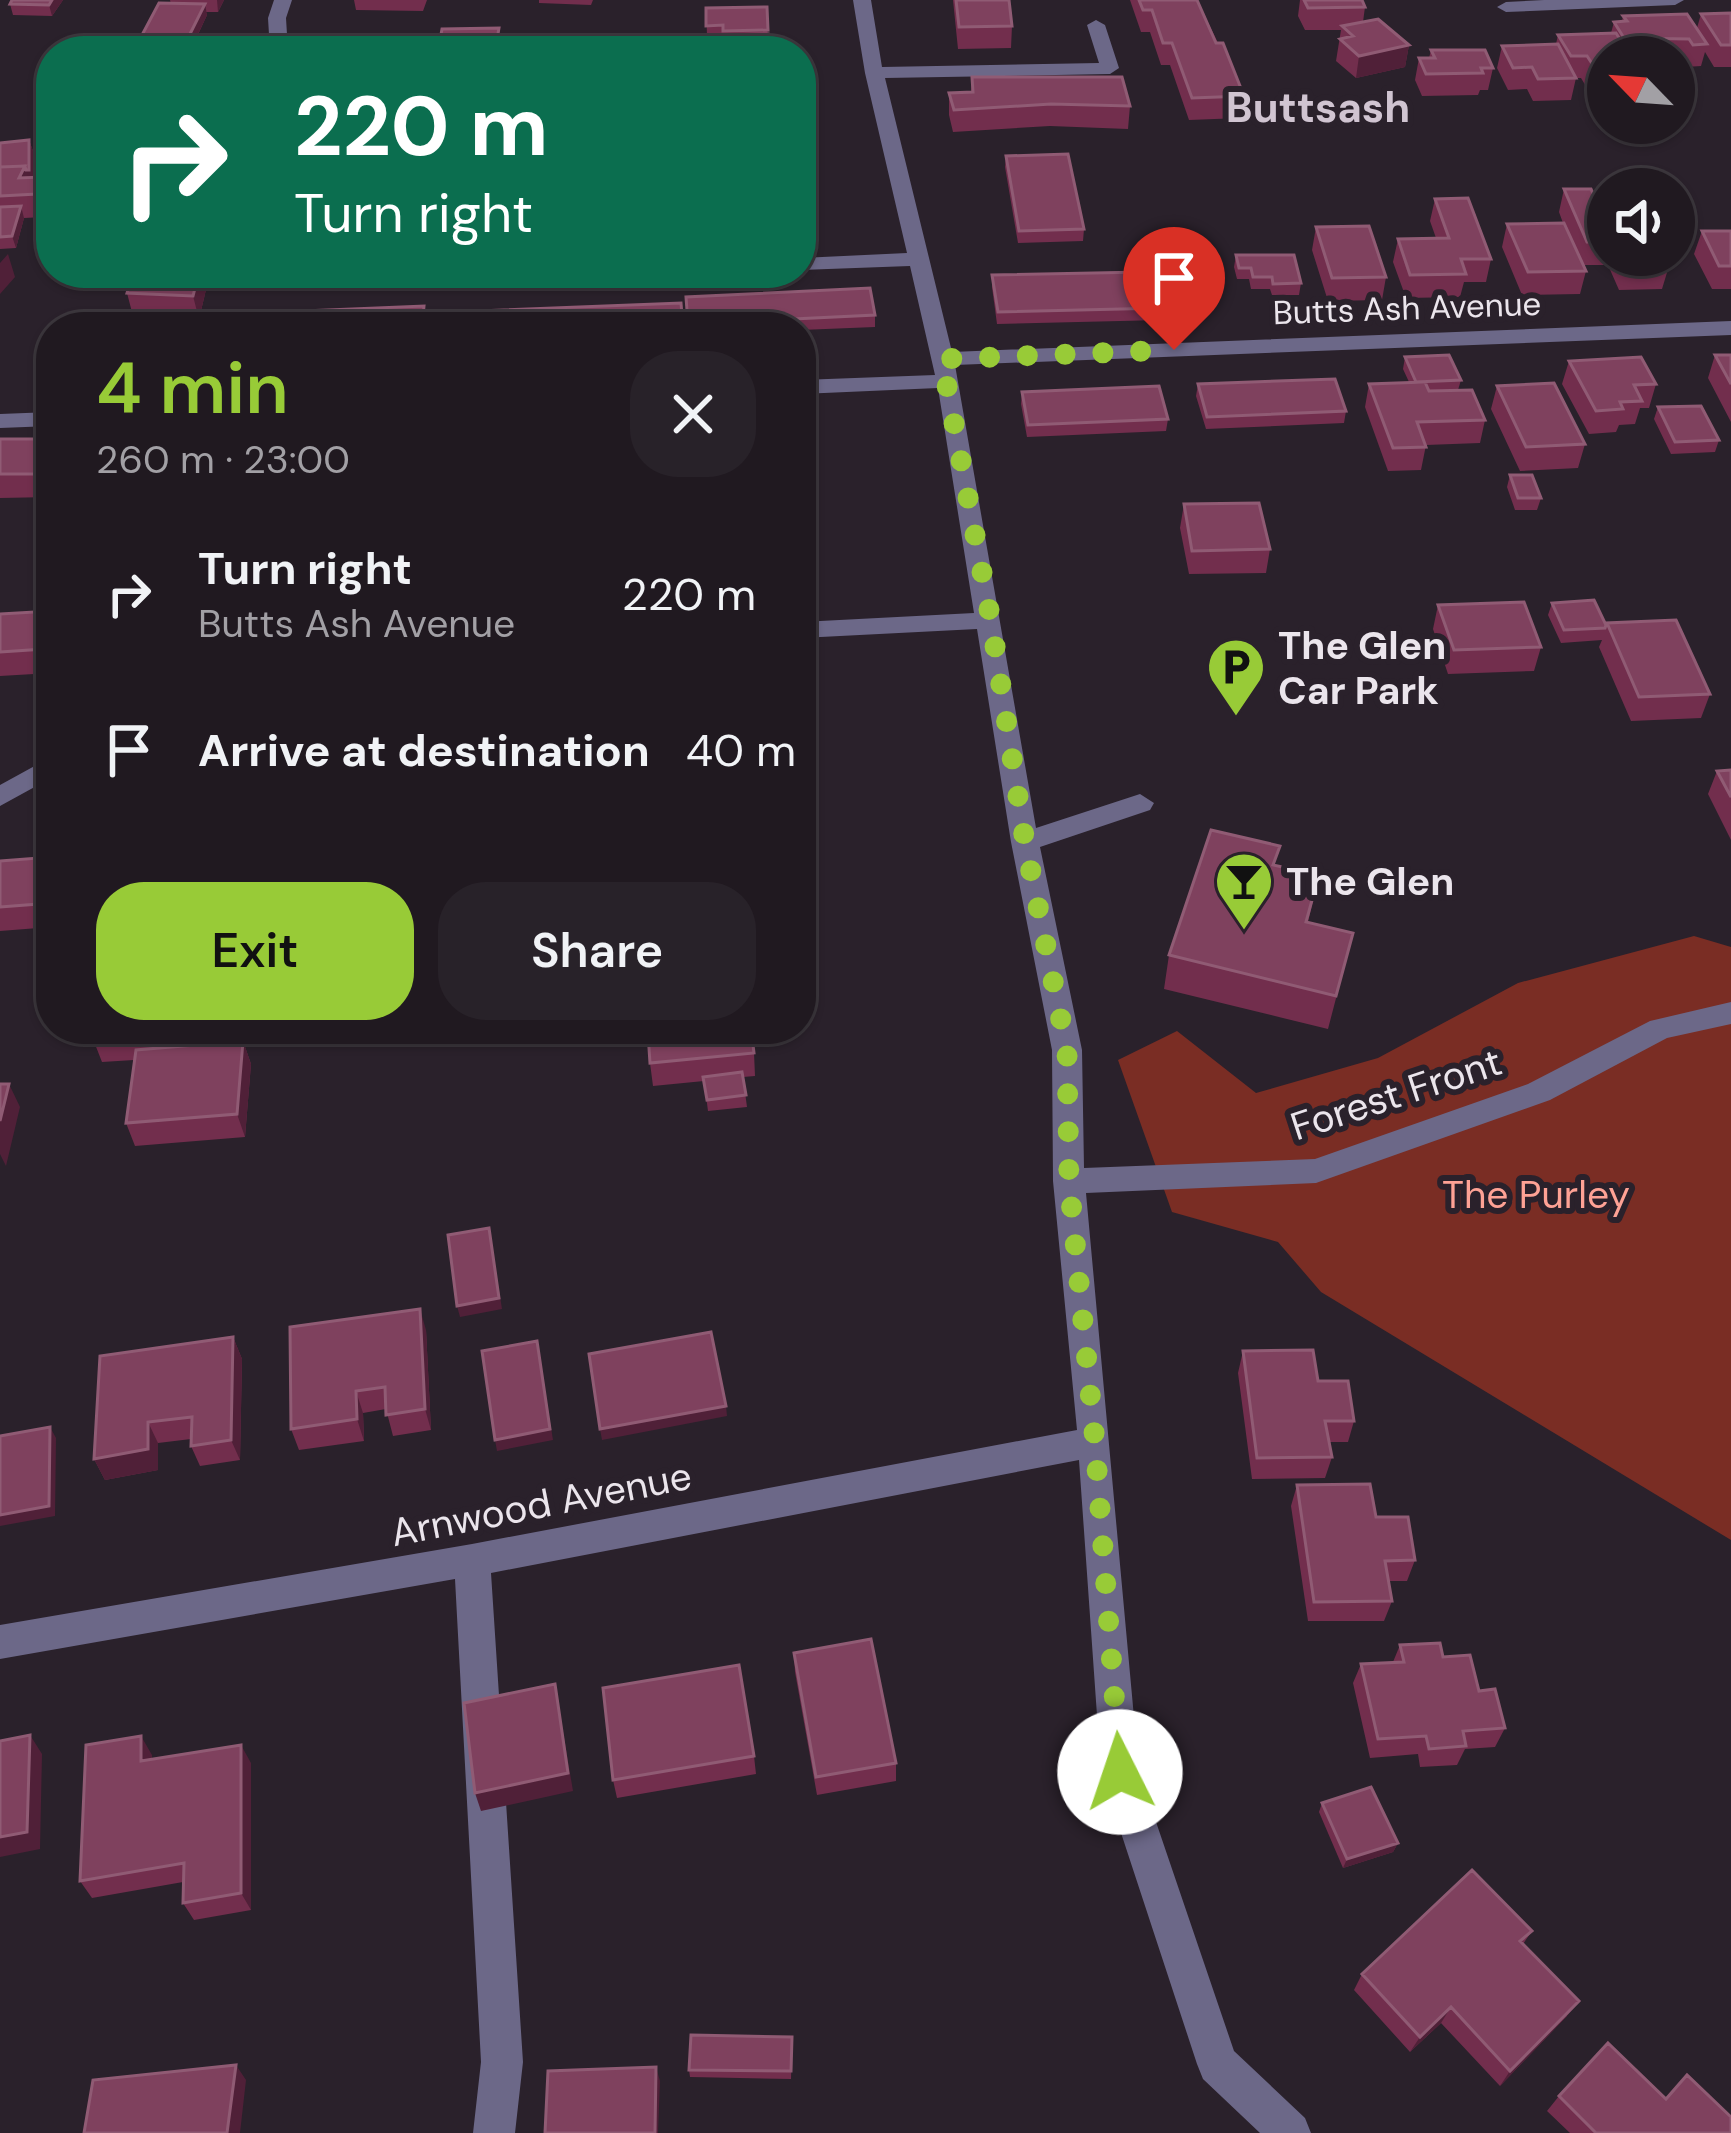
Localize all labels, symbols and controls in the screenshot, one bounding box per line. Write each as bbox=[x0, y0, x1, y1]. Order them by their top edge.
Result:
north arrow bbox=[1587, 36, 1695, 144]
map controls bbox=[1587, 36, 1695, 276]
text: 220 m bbox=[294, 72, 549, 181]
district label: Buttsash bbox=[1226, 80, 1410, 135]
icon: right bbox=[96, 84, 252, 240]
button: sound bbox=[1587, 168, 1695, 276]
text: Turn right bbox=[294, 178, 533, 249]
pin bbox=[1123, 227, 1225, 350]
icon: arrive bbox=[1141, 245, 1207, 311]
street label: Butts Ash Avenue bbox=[1272, 282, 1542, 334]
text: 4 min bbox=[96, 342, 289, 435]
button: close bbox=[630, 351, 756, 477]
text: 260 m · 23:00 bbox=[96, 434, 350, 485]
text: Turn right bbox=[198, 539, 412, 598]
icon: right bbox=[96, 561, 162, 627]
text: 220 m bbox=[622, 565, 756, 624]
text: Butts Ash Avenue bbox=[198, 598, 515, 649]
place label: The Glen Car Park bbox=[1278, 620, 1446, 716]
parking icon: The Glen Car Park bbox=[1205, 636, 1267, 718]
icon: arrive bbox=[96, 717, 162, 783]
text: Arrive at destination bbox=[198, 721, 650, 780]
text: 40 m bbox=[686, 721, 796, 780]
bar icon: The Glen bbox=[1213, 850, 1275, 932]
place label: The Glen bbox=[1286, 856, 1454, 907]
button: Exit bbox=[96, 882, 414, 1020]
button: Share bbox=[438, 882, 756, 1020]
street label: Forest Front bbox=[1284, 1036, 1508, 1152]
park label: The Purley bbox=[1442, 1169, 1630, 1220]
street label: Arnwood Avenue bbox=[386, 1450, 696, 1558]
position arrow bbox=[1057, 1709, 1183, 1835]

